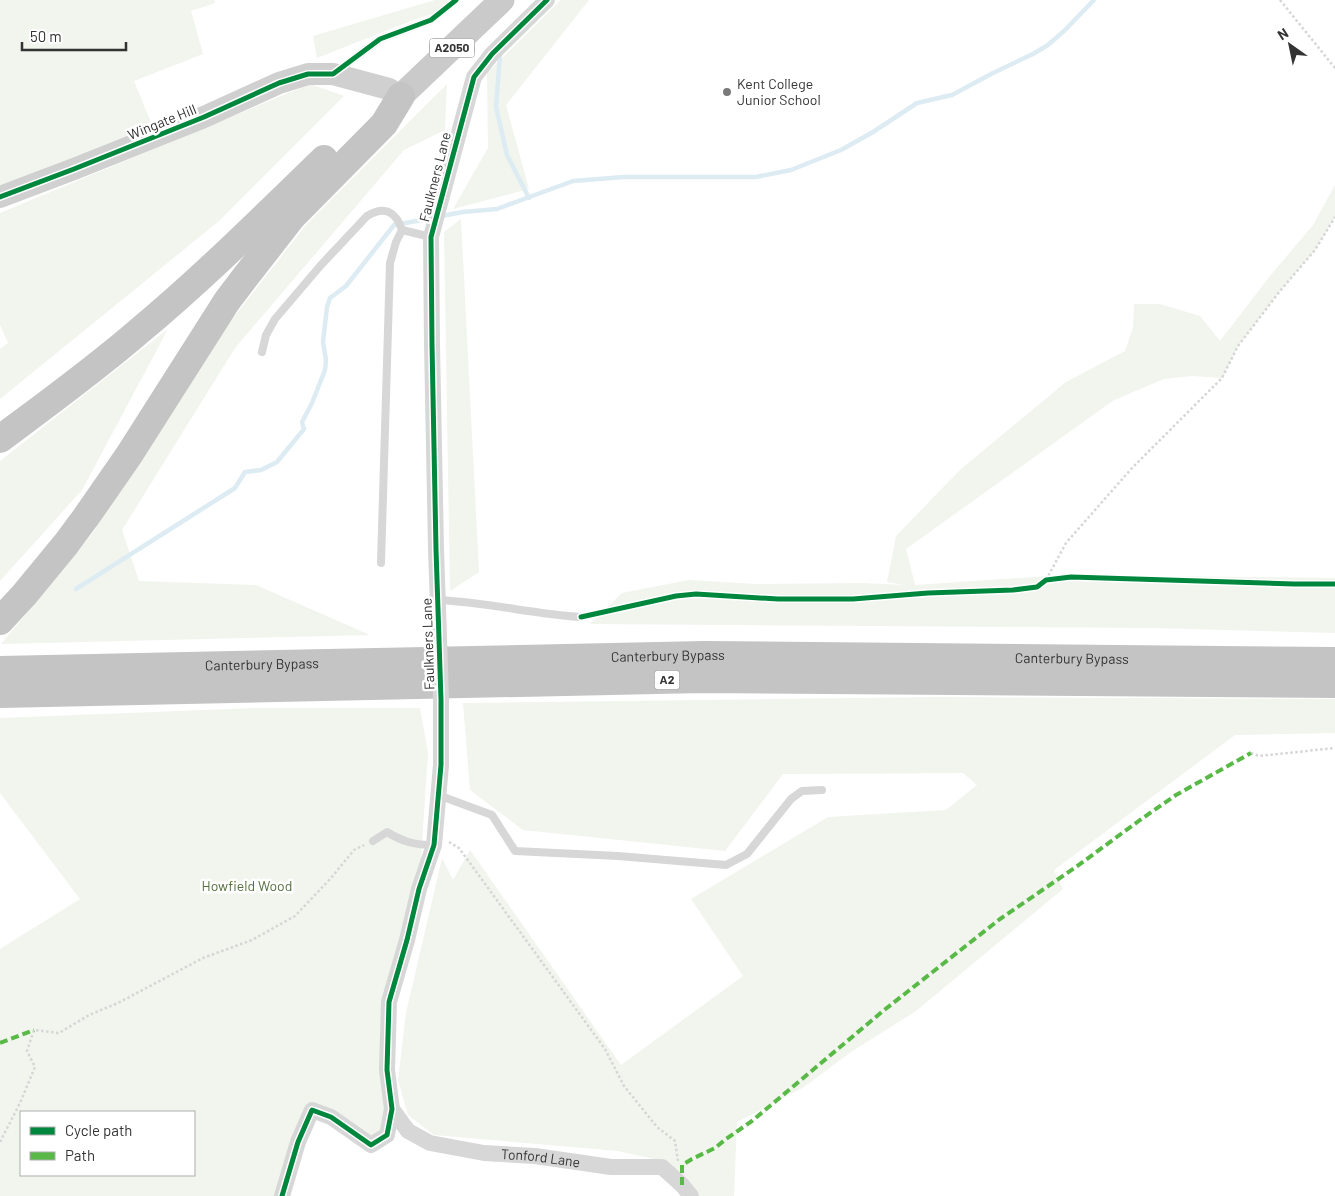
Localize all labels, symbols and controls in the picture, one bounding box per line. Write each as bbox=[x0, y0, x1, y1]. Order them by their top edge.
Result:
scale bar bbox=[22, 20, 126, 52]
north arrow bbox=[1265, 20, 1315, 70]
text: N bbox=[1274, 24, 1291, 43]
text: 50 m bbox=[30, 27, 62, 45]
road number: A2050 bbox=[430, 38, 474, 58]
place label: Kent College Junior School bbox=[737, 75, 821, 108]
marker: Kent College Junior School bbox=[721, 86, 733, 98]
street label: Wingate Hill bbox=[125, 100, 199, 143]
street label: Faulkners Lane bbox=[415, 130, 454, 224]
street label: Faulkners Lane bbox=[417, 598, 438, 690]
street label: Canterbury Bypass bbox=[611, 646, 725, 665]
street label: Canterbury Bypass bbox=[1015, 649, 1129, 667]
street label: Canterbury Bypass bbox=[205, 654, 319, 674]
road number: A2 bbox=[654, 670, 680, 690]
park label: Howfield Wood bbox=[202, 877, 292, 894]
legend bbox=[20, 1111, 195, 1176]
text: Cycle path bbox=[65, 1121, 132, 1139]
street label: Tonford Lane bbox=[500, 1145, 581, 1170]
text: Path bbox=[65, 1146, 95, 1164]

